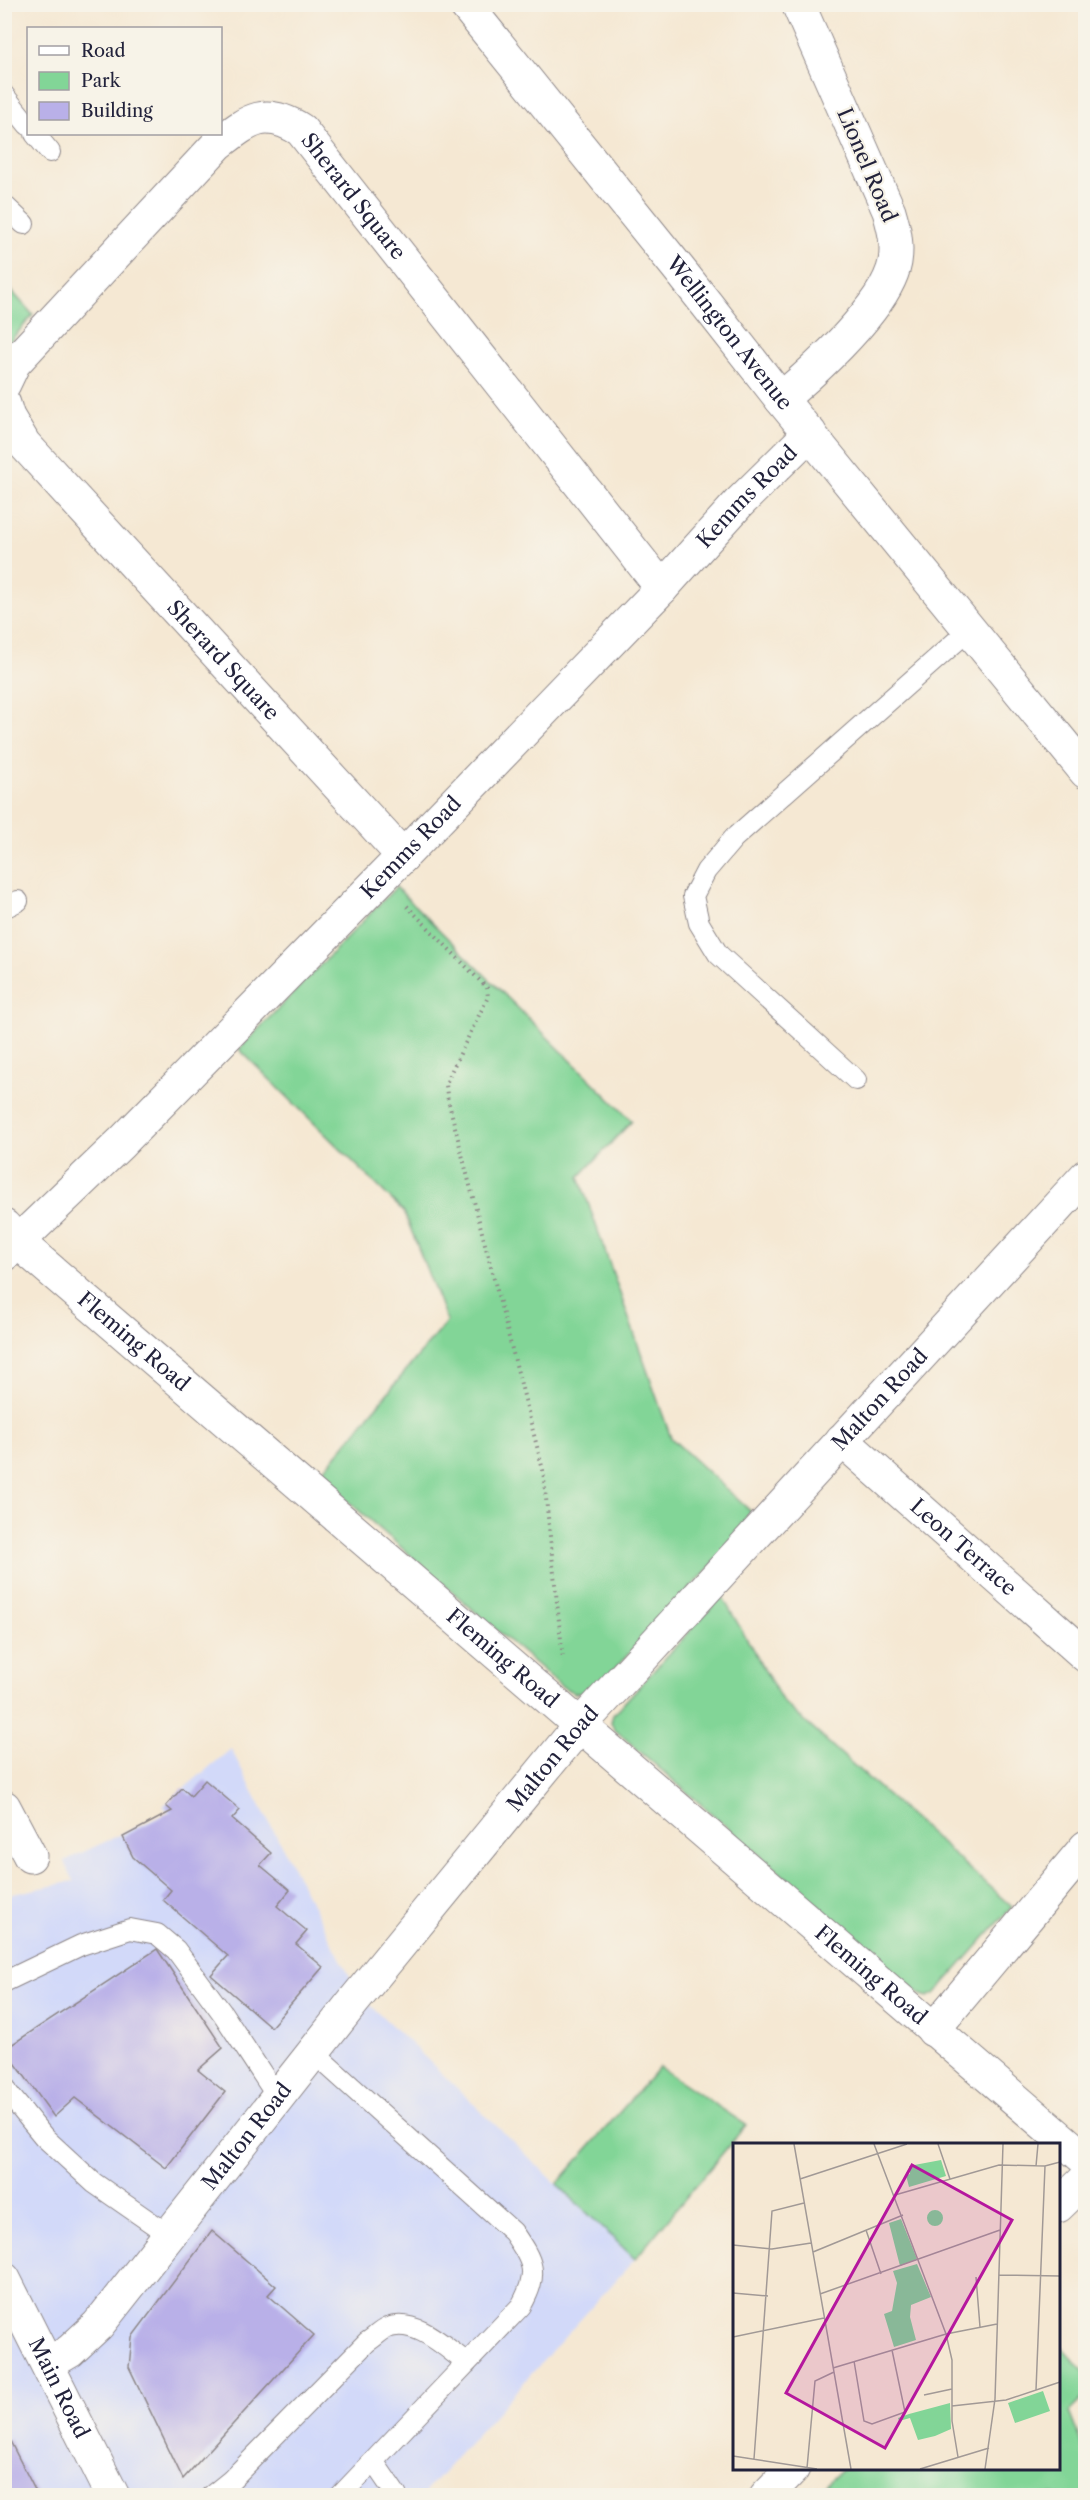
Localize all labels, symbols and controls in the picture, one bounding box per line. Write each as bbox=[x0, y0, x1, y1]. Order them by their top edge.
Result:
legend bbox=[27, 27, 222, 135]
text: Road bbox=[81, 40, 126, 62]
text: Park bbox=[81, 70, 122, 92]
text: Building bbox=[81, 100, 153, 122]
street label: Lionel Road bbox=[832, 104, 903, 226]
street label: Sherard Square bbox=[296, 128, 411, 264]
street label: Wellington Avenue bbox=[661, 250, 798, 415]
street label: Kemms Road bbox=[691, 440, 802, 553]
street label: Sherard Square bbox=[162, 595, 285, 725]
street label: Kemms Road bbox=[355, 790, 466, 904]
street label: Fleming Road bbox=[73, 1286, 195, 1396]
street label: Malton Road bbox=[827, 1343, 933, 1455]
street label: Leon Terrace bbox=[905, 1493, 1022, 1601]
street label: Fleming Road bbox=[442, 1603, 564, 1713]
street label: Malton Road bbox=[501, 1700, 603, 1816]
street label: Fleming Road bbox=[810, 1920, 932, 2030]
street label: Malton Road bbox=[197, 2077, 296, 2195]
inset map bbox=[733, 2143, 1060, 2470]
street label: Main Road bbox=[24, 2333, 95, 2442]

